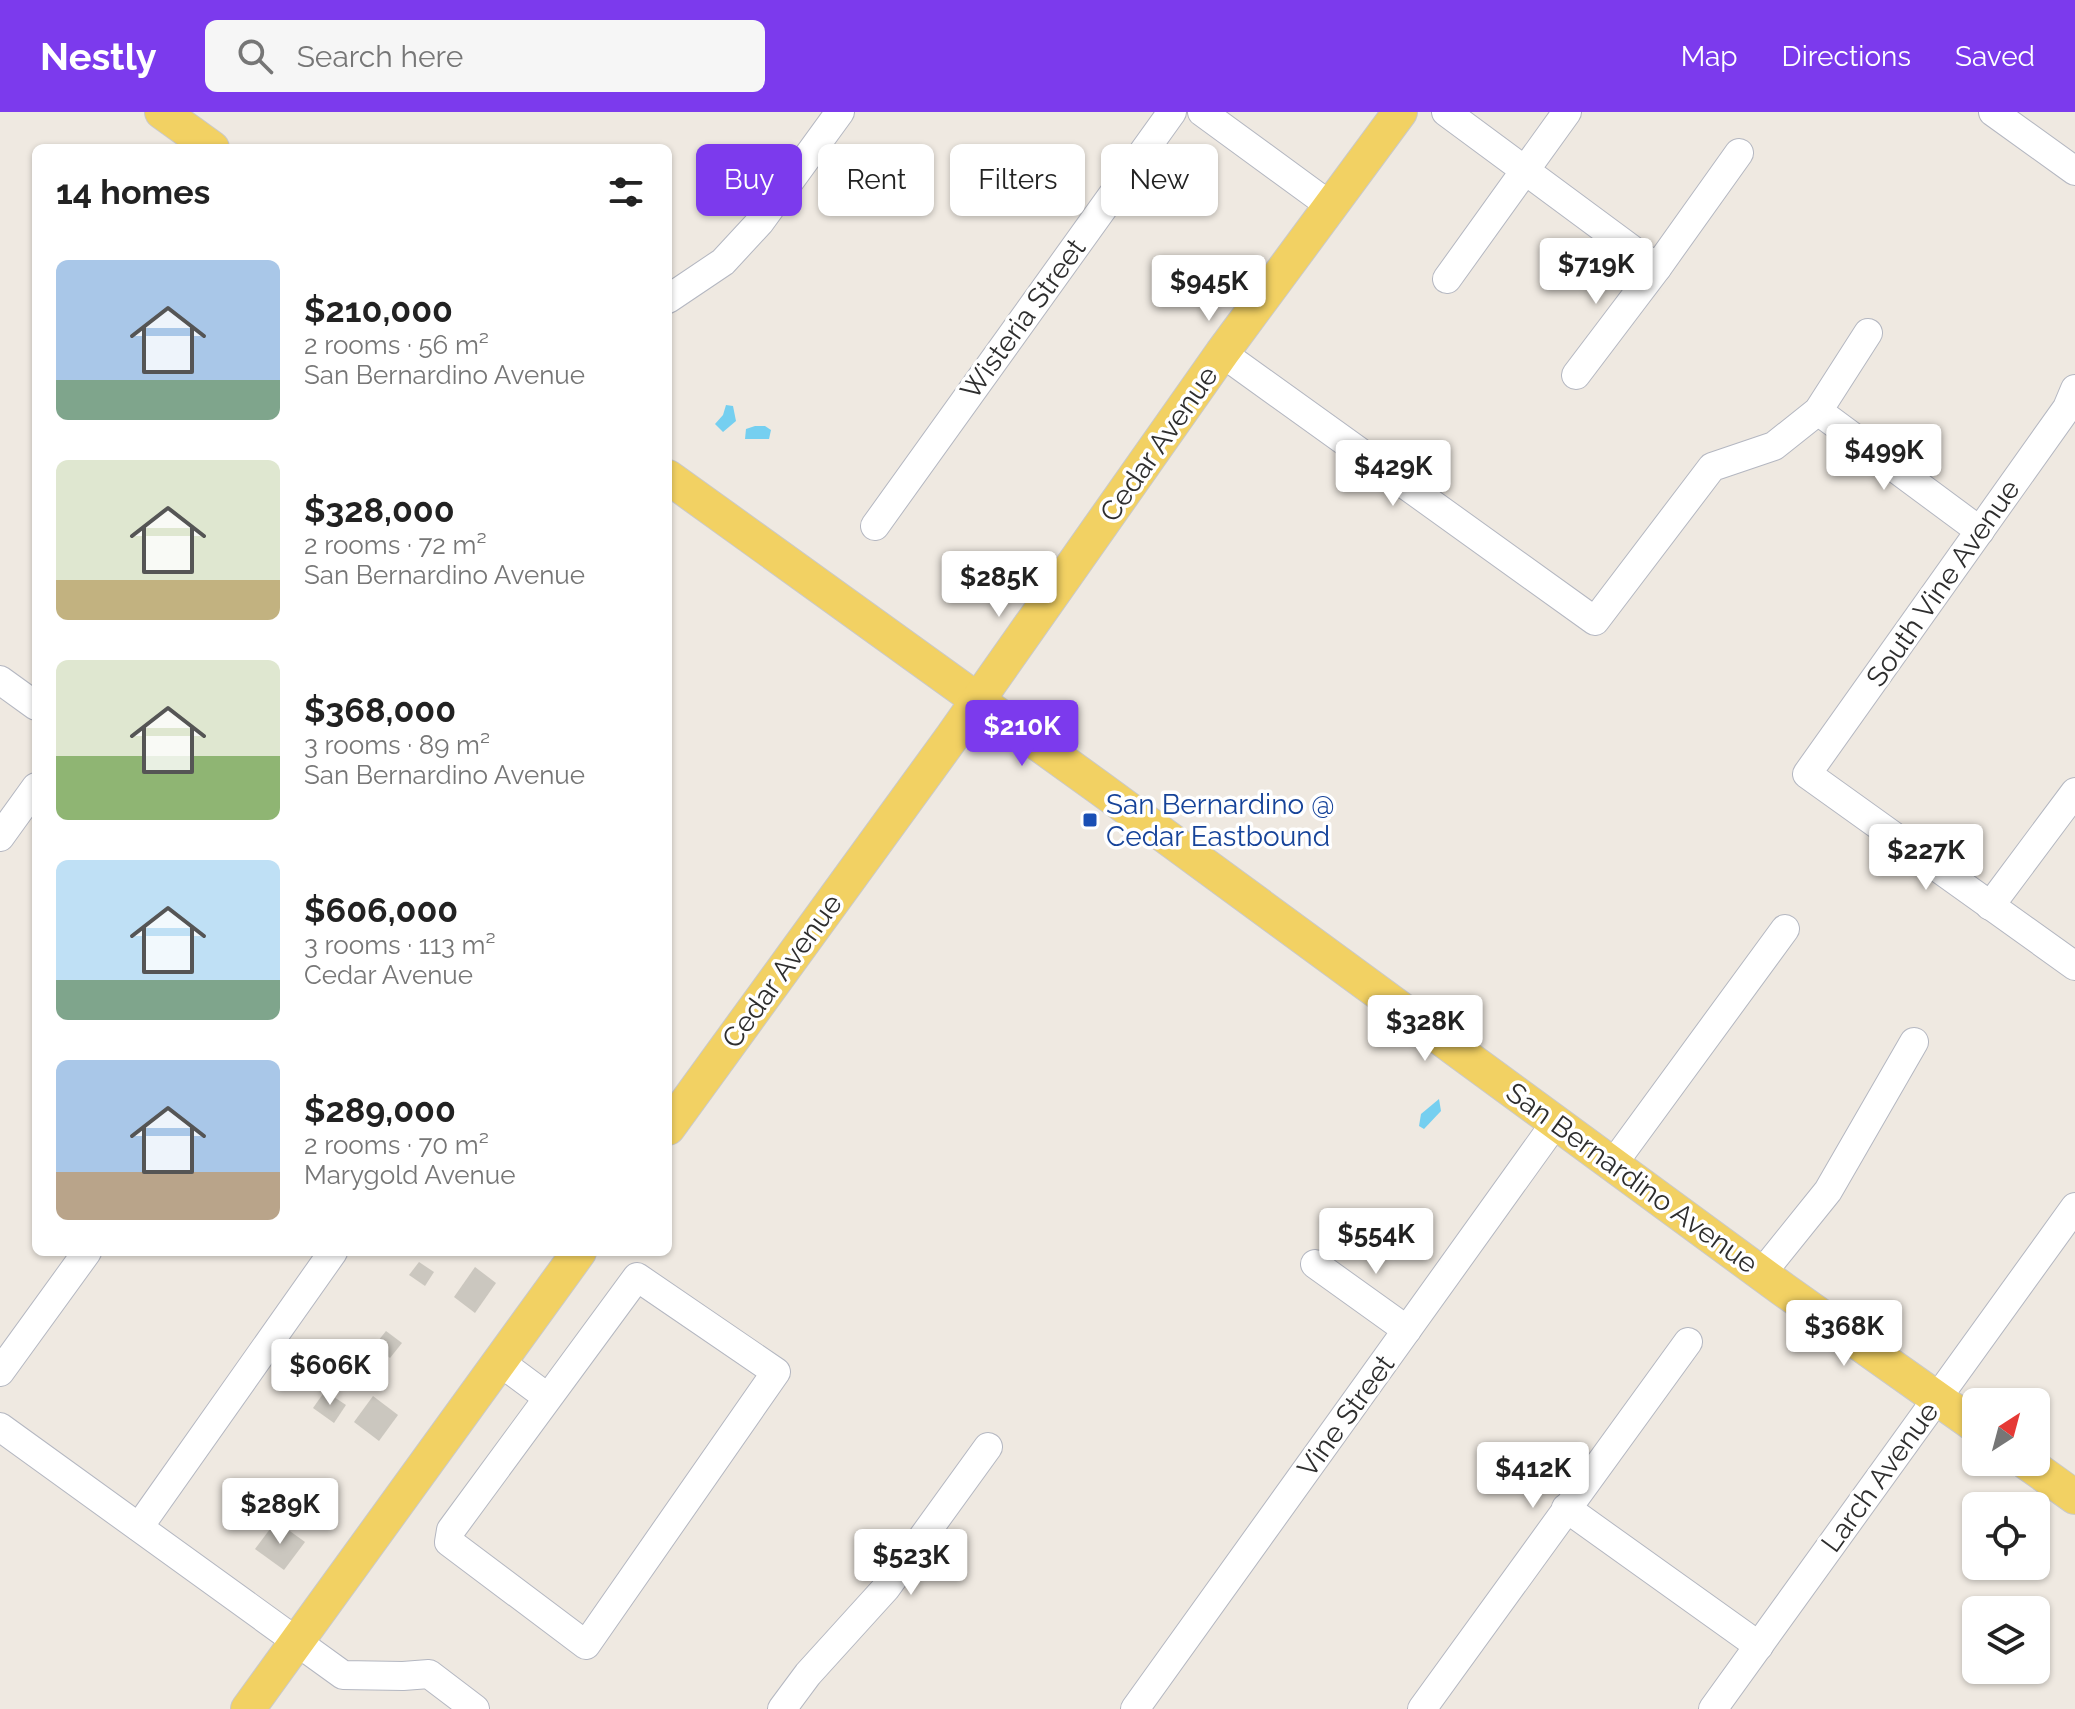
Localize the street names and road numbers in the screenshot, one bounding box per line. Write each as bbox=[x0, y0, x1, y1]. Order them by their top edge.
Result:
street label: Wisteria Street bbox=[954, 232, 1093, 406]
street label: Cedar Avenue bbox=[1093, 360, 1225, 528]
street label: South Vine Avenue bbox=[1859, 473, 2027, 693]
street label: Cedar Avenue bbox=[715, 888, 849, 1054]
street label: San Bernardino Avenue bbox=[1500, 1076, 1764, 1280]
street label: Vine Street bbox=[1291, 1348, 1402, 1483]
street label: Larch Avenue bbox=[1815, 1396, 1945, 1558]

